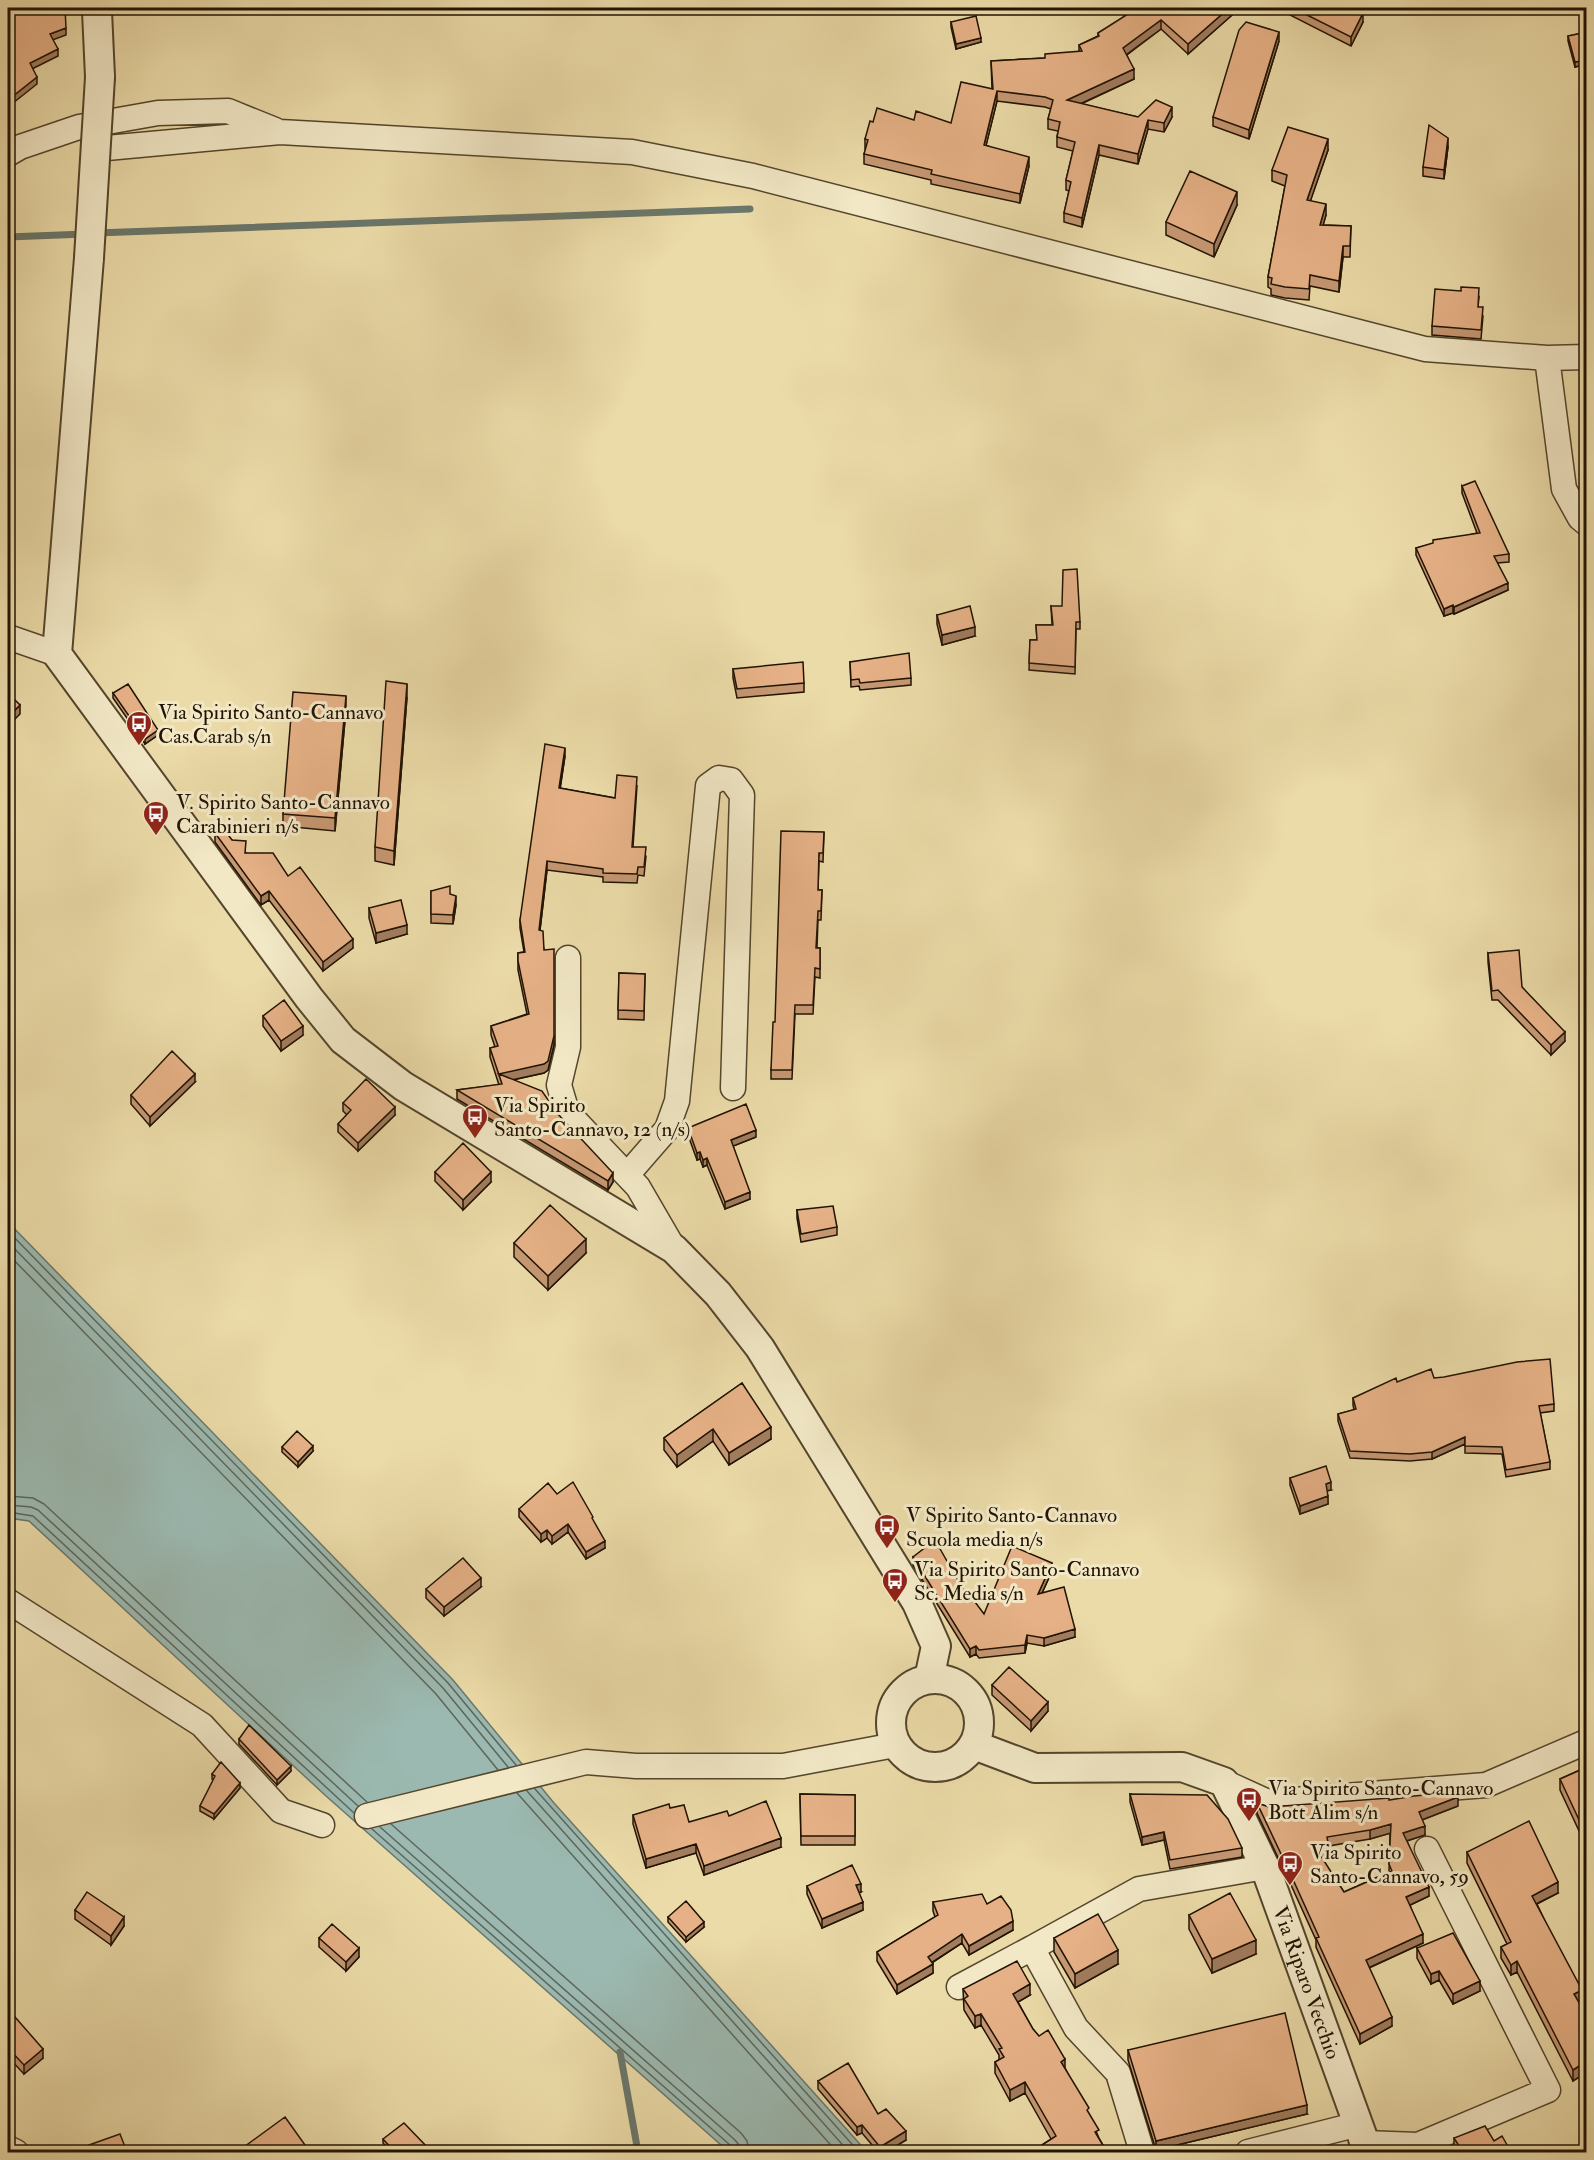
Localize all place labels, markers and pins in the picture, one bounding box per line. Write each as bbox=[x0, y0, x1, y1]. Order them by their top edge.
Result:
place label: Via Spirito Santo-Cannavo Cas.Carab s/n bbox=[158, 699, 383, 750]
bus stop icon: Via Spirito Santo-Cannavo Cas.Carab s/n bbox=[124, 709, 154, 747]
place label: V. Spirito Santo-Cannavo Carabinieri n/s bbox=[176, 789, 390, 840]
bus stop icon: V. Spirito Santo-Cannavo Carabinieri n/s bbox=[141, 799, 171, 837]
place label: Via Spirito Santo-Cannavo, 12 (n/s) bbox=[494, 1092, 691, 1143]
bus stop icon: Via Spirito Santo-Cannavo, 12 (n/s) bbox=[460, 1102, 490, 1140]
place label: V Spirito Santo-Cannavo Scuola media n/s bbox=[906, 1502, 1117, 1553]
bus stop icon: V Spirito Santo-Cannavo Scuola media n/s bbox=[872, 1512, 902, 1550]
place label: Via Spirito Santo-Cannavo Sc. Media s/n bbox=[914, 1556, 1139, 1607]
bus stop icon: Via Spirito Santo-Cannavo Sc. Media s/n bbox=[880, 1566, 910, 1604]
place label: Via Spirito Santo-Cannavo Bott Alim s/n bbox=[1268, 1775, 1493, 1826]
bus stop icon: Via Spirito Santo-Cannavo Bott Alim s/n bbox=[1234, 1785, 1264, 1823]
place label: Via Spirito Santo-Cannavo, 59 bbox=[1310, 1839, 1469, 1890]
bus stop icon: Via Spirito Santo-Cannavo, 59 bbox=[1275, 1849, 1305, 1887]

